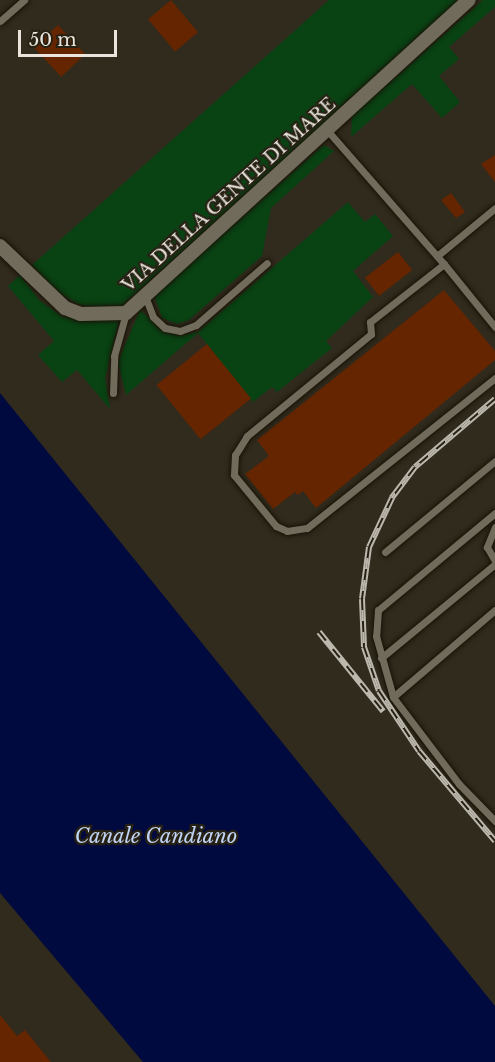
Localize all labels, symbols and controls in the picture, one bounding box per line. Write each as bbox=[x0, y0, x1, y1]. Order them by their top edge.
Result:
scale bar bbox=[21, 18, 120, 56]
text: 50 m bbox=[29, 29, 77, 51]
street label: VIA DELLA GENTE DI MARE bbox=[117, 93, 341, 297]
water label: Canale Candiano bbox=[75, 824, 237, 848]

